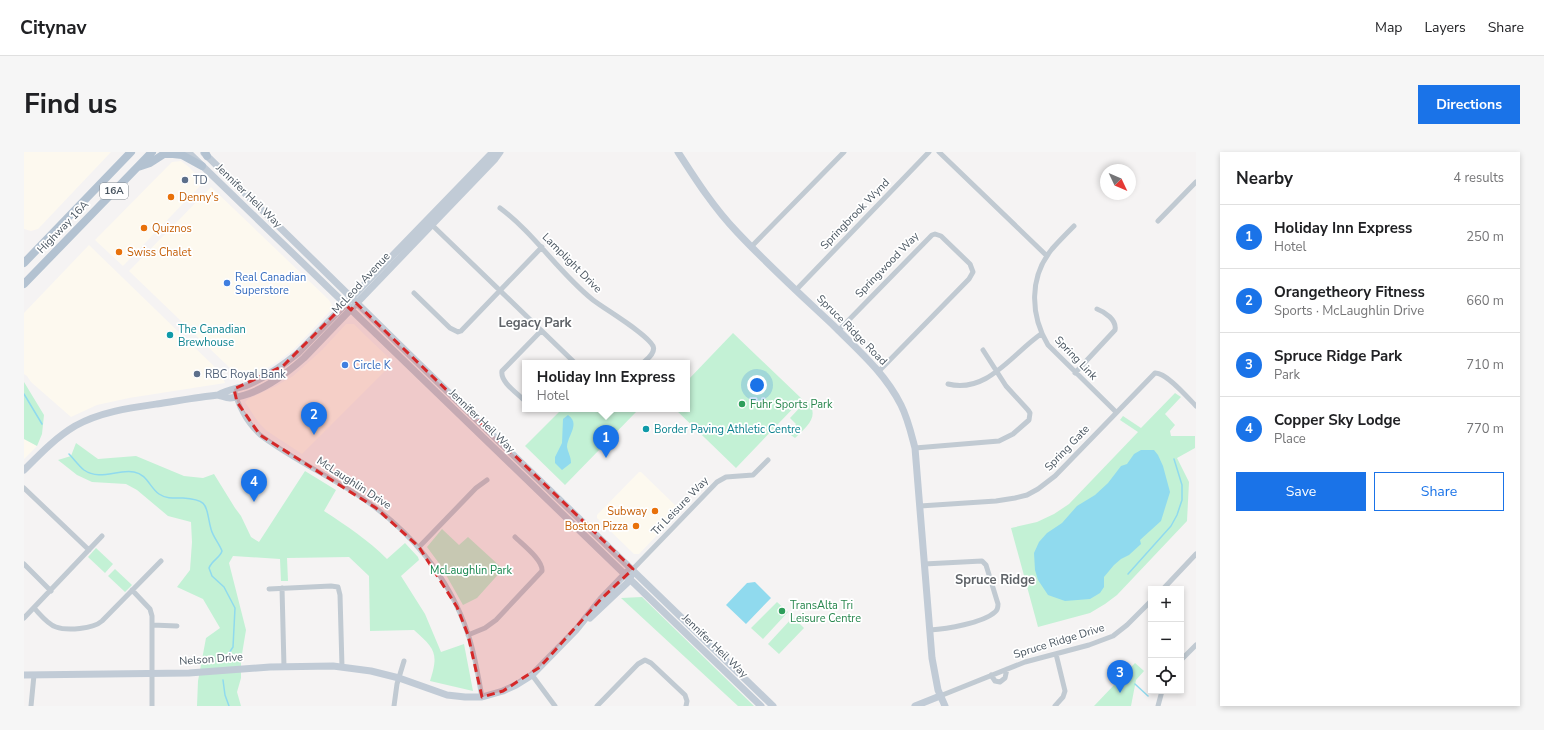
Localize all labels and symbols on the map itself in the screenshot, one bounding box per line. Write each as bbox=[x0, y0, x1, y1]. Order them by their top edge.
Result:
street label: Jennifer Heil Way bbox=[212, 160, 286, 232]
north arrow bbox=[1100, 164, 1136, 200]
place label: TD bbox=[193, 173, 208, 188]
marker: TD bbox=[180, 175, 190, 185]
street label: Springbrook Wynd bbox=[817, 175, 893, 253]
road number: 16A bbox=[100, 183, 128, 199]
place label: Denny's bbox=[179, 190, 219, 205]
marker: Denny's bbox=[166, 192, 176, 202]
street label: Highway 16A bbox=[34, 197, 92, 257]
place label: Quiznos bbox=[152, 221, 192, 236]
marker: Quiznos bbox=[139, 223, 149, 233]
street label: Springwood Way bbox=[852, 229, 922, 301]
street label: Lamplight Drive bbox=[539, 230, 605, 296]
place label: Swiss Chalet bbox=[127, 245, 191, 260]
marker: Swiss Chalet bbox=[114, 247, 124, 257]
street label: McLeod Avenue bbox=[329, 249, 394, 317]
place label: Real Canadian Superstore bbox=[235, 270, 306, 298]
marker: Real Canadian Superstore bbox=[222, 278, 232, 288]
street label: Spruce Ridge Road bbox=[813, 291, 891, 369]
district label: Legacy Park bbox=[498, 314, 573, 332]
place label: The Canadian Brewhouse bbox=[178, 322, 246, 350]
marker: The Canadian Brewhouse bbox=[165, 330, 175, 340]
street label: Spring Link bbox=[1051, 333, 1101, 384]
place label: Circle K bbox=[353, 358, 392, 373]
marker: Circle K bbox=[340, 360, 350, 370]
place label: RBC Royal Bank bbox=[205, 367, 286, 382]
marker: RBC Royal Bank bbox=[192, 369, 202, 379]
your location bbox=[747, 375, 767, 395]
street label: Jennifer Heil Way bbox=[445, 385, 519, 457]
place label: Fuhr Sports Park bbox=[750, 397, 833, 412]
marker: Fuhr Sports Park bbox=[737, 399, 747, 409]
pin: 2 bbox=[301, 402, 327, 435]
place label: Border Paving Athletic Centre bbox=[654, 422, 801, 437]
street label: Spring Gate bbox=[1041, 422, 1093, 474]
marker: Border Paving Athletic Centre bbox=[641, 424, 651, 434]
pin: 1 bbox=[593, 425, 619, 458]
street label: McLaughlin Drive bbox=[314, 453, 394, 513]
pin: 4 bbox=[241, 469, 267, 502]
street label: Tri Leisure Way bbox=[648, 473, 712, 539]
place label: Subway bbox=[607, 504, 647, 519]
marker: Subway bbox=[650, 506, 660, 516]
place label: Boston Pizza bbox=[565, 519, 628, 534]
marker: Boston Pizza bbox=[631, 521, 641, 531]
park label: McLaughlin Park bbox=[430, 563, 513, 578]
district label: Spruce Ridge bbox=[955, 571, 1035, 589]
place label: TransAlta Tri Leisure Centre bbox=[790, 598, 861, 626]
marker: TransAlta Tri Leisure Centre bbox=[777, 606, 787, 616]
street label: Jennifer Heil Way bbox=[678, 610, 752, 682]
street label: Spruce Ridge Drive bbox=[1012, 620, 1107, 662]
street label: Nelson Drive bbox=[179, 649, 243, 669]
pin: 3 bbox=[1107, 660, 1133, 693]

